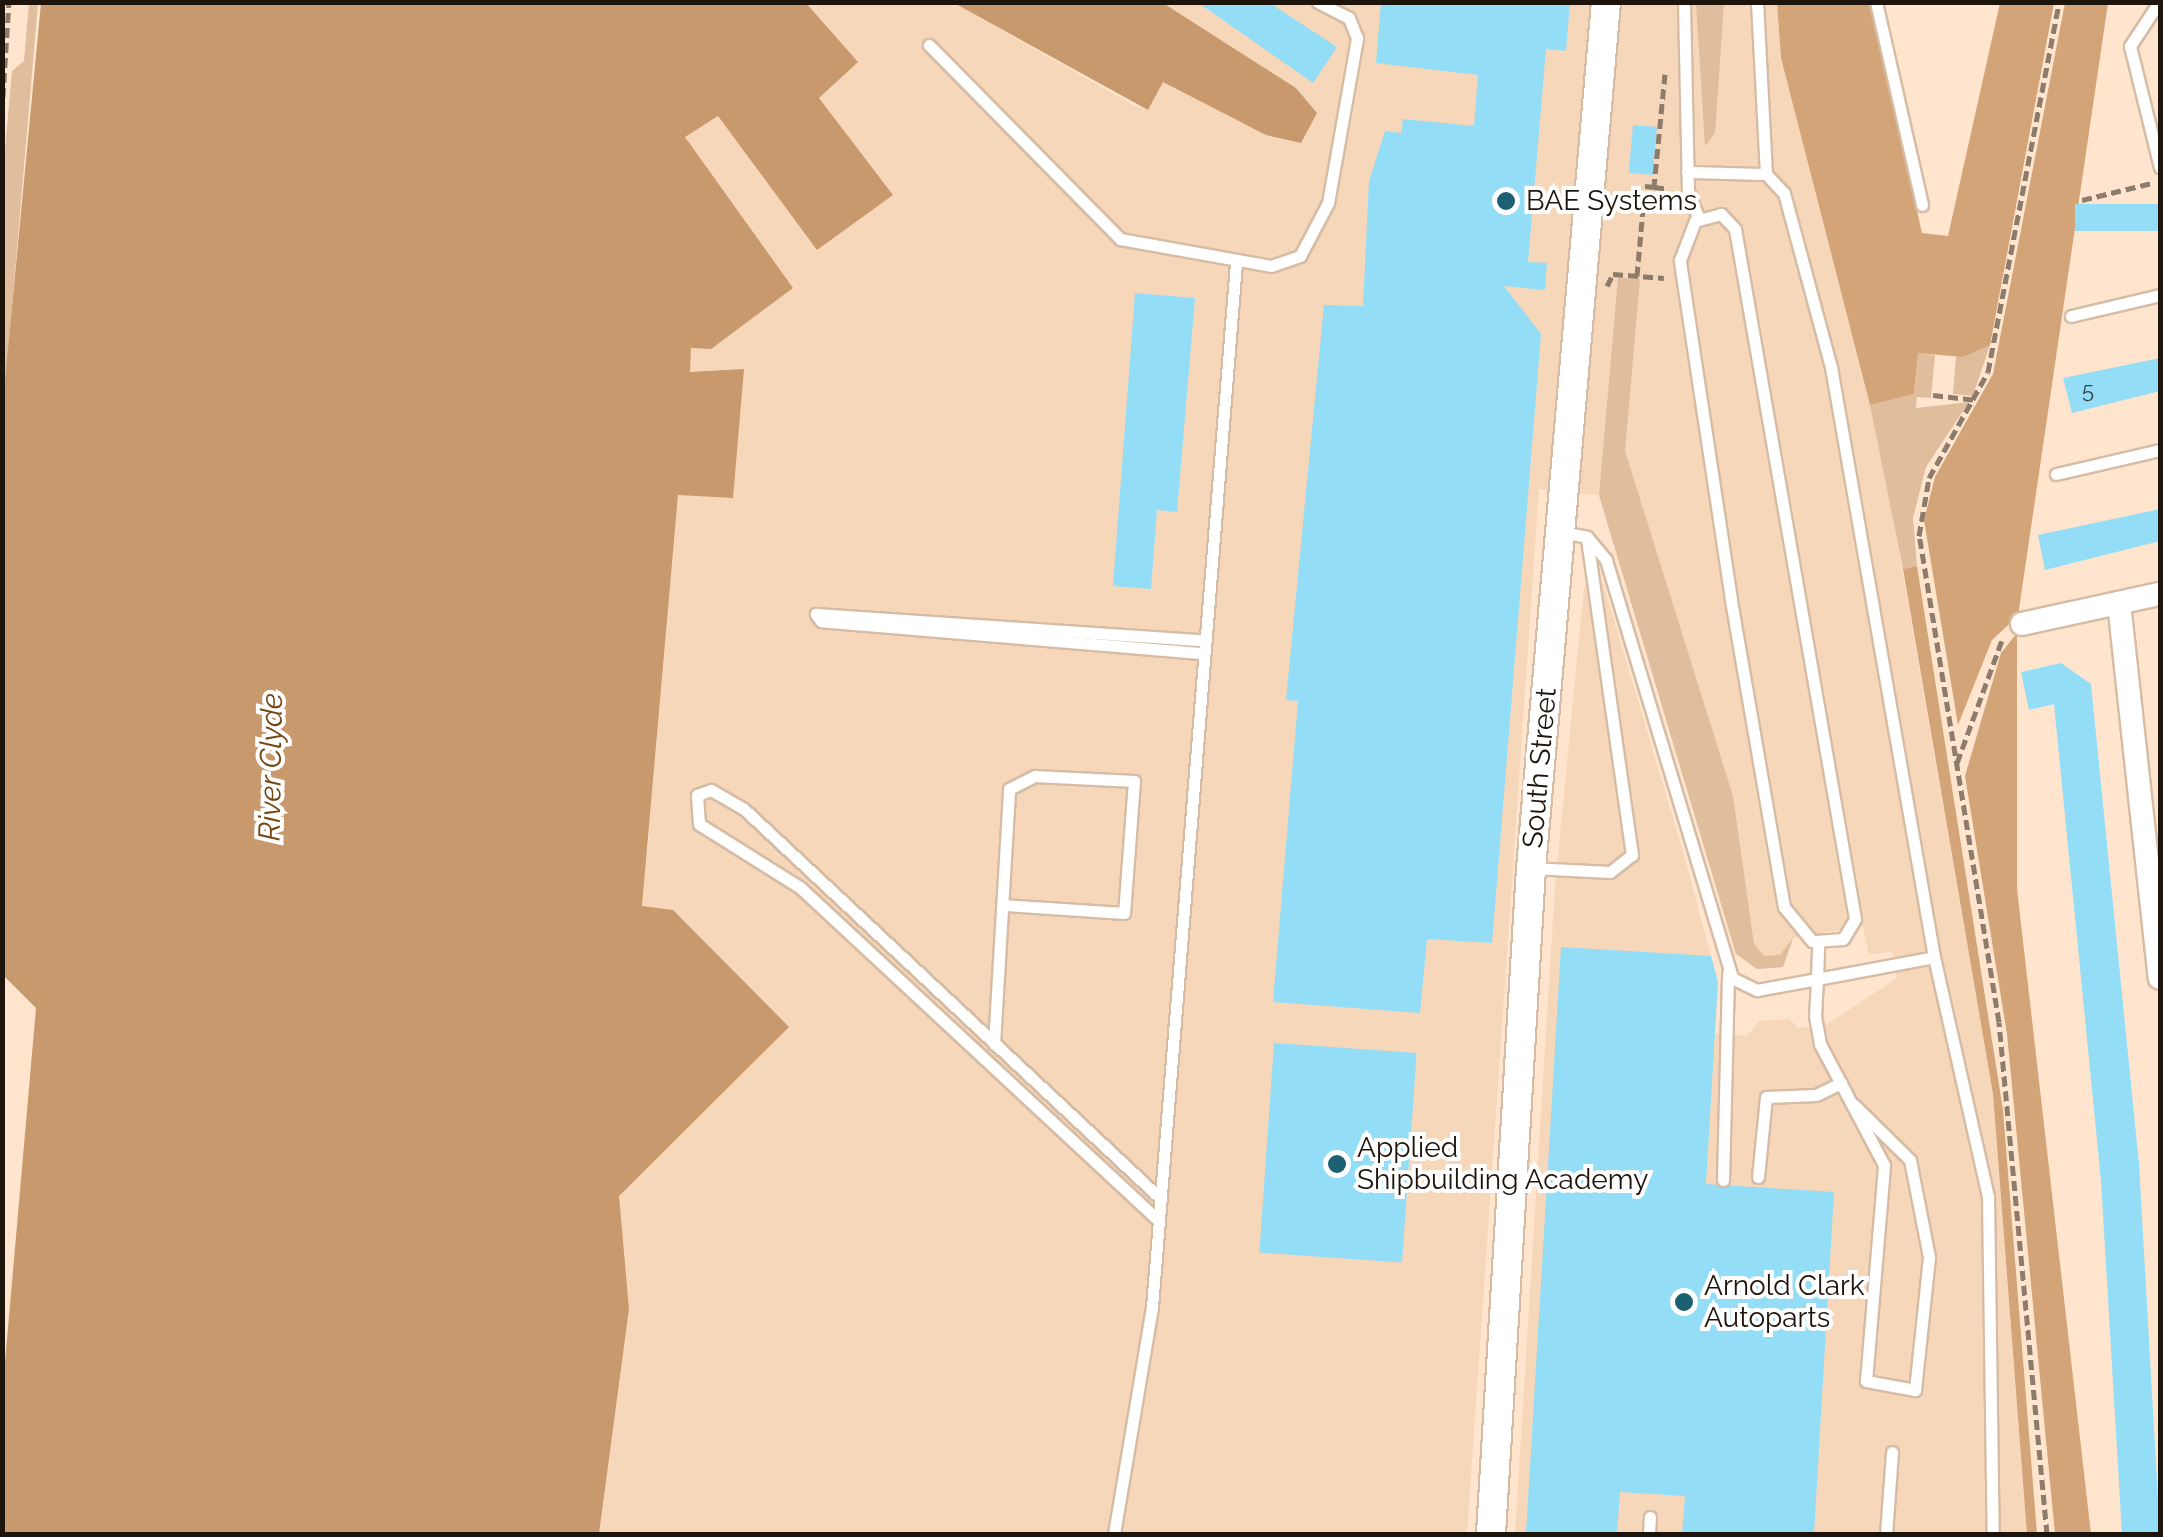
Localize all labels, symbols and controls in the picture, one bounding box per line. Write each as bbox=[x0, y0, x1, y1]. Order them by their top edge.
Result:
place label: BAE Systems bbox=[1526, 184, 1697, 218]
marker: BAE Systems bbox=[1495, 190, 1517, 212]
house number: 5 bbox=[2082, 378, 2094, 404]
street label: South Street bbox=[1516, 686, 1564, 850]
water label: River Clyde bbox=[252, 692, 290, 842]
place label: Applied Shipbuilding Academy bbox=[1357, 1131, 1649, 1197]
marker: Applied Shipbuilding Academy bbox=[1326, 1153, 1348, 1175]
place label: Arnold Clark Autoparts bbox=[1704, 1269, 1865, 1335]
marker: Arnold Clark Autoparts bbox=[1673, 1291, 1695, 1313]

